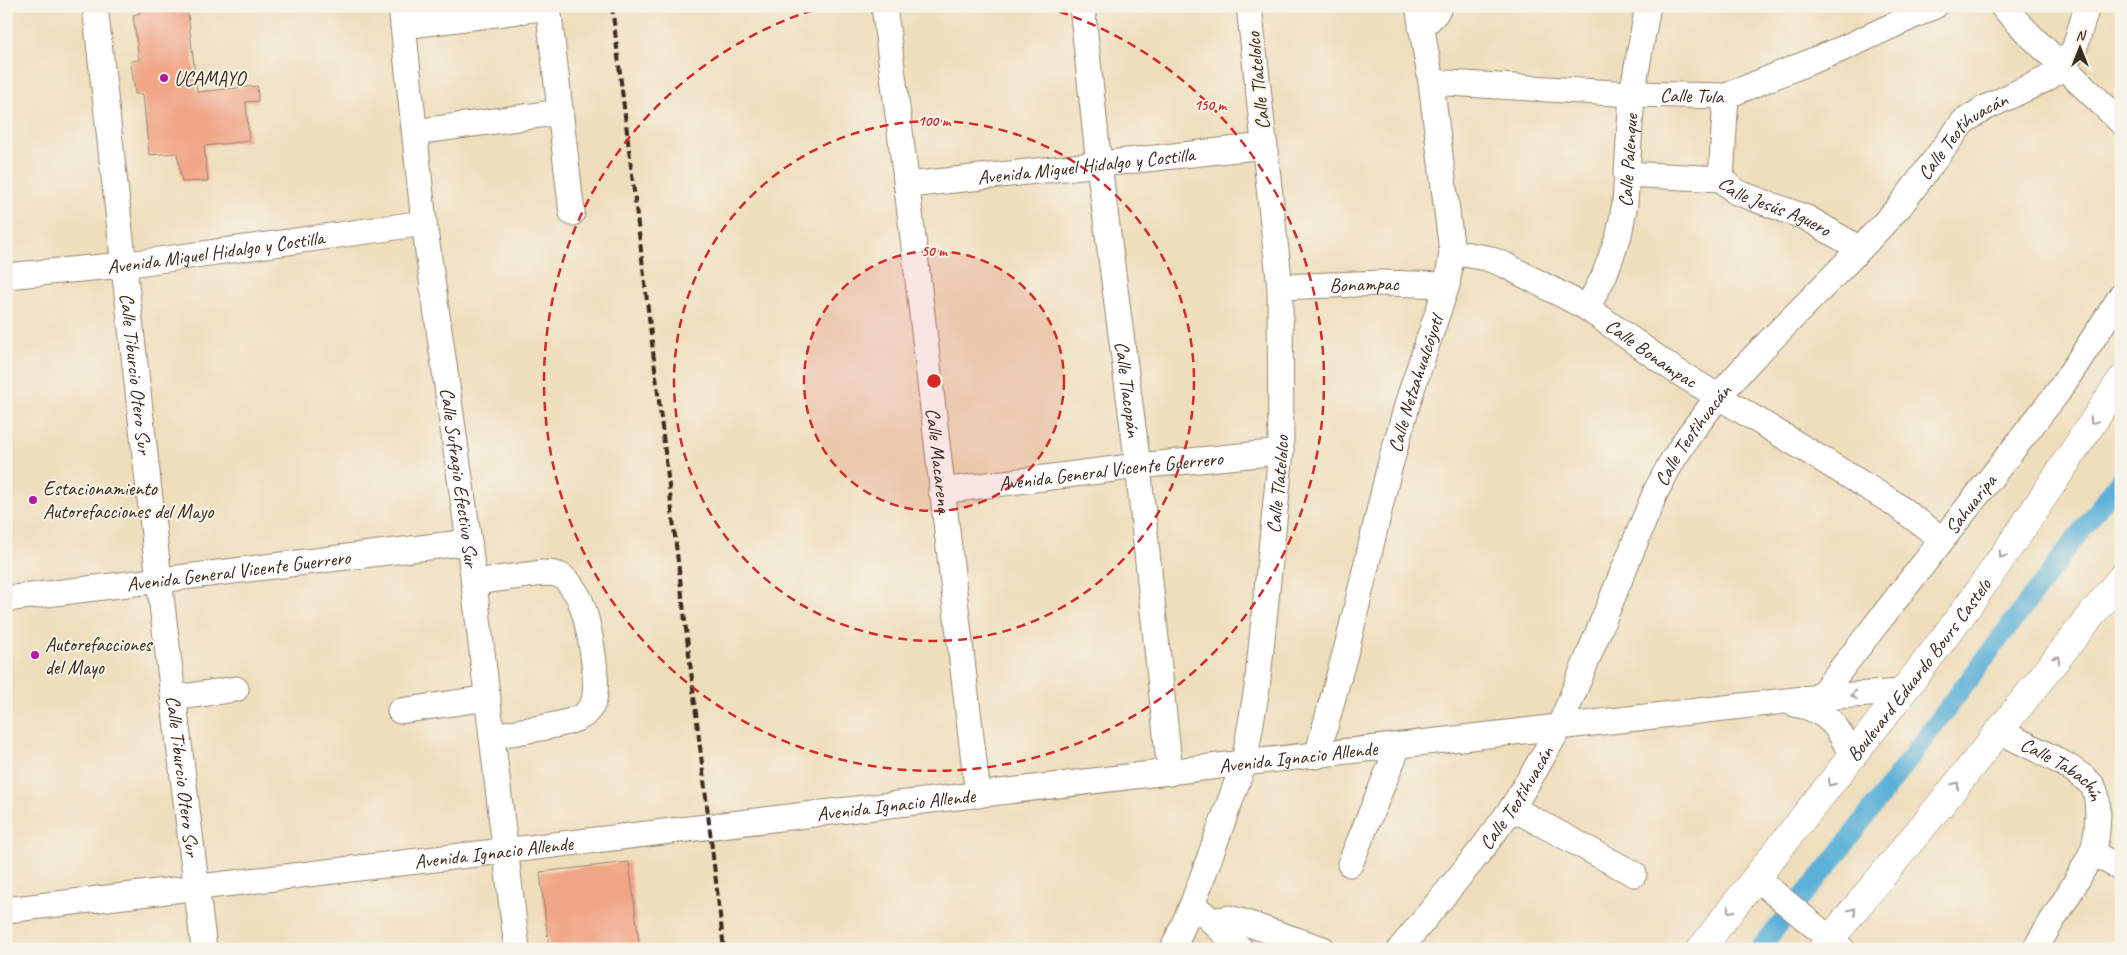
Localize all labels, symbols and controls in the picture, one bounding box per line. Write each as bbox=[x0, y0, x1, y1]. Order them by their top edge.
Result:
north arrow bbox=[2054, 22, 2104, 72]
text: N bbox=[2076, 27, 2087, 44]
street label: Calle Tlatelolco bbox=[1240, 30, 1276, 131]
place label: UCAMAYO bbox=[174, 66, 247, 91]
marker: UCAMAYO bbox=[158, 72, 170, 84]
street label: Calle Tula bbox=[1660, 82, 1725, 108]
street label: Calle Teotihuacán bbox=[1912, 86, 2013, 185]
text: 150 m bbox=[1194, 96, 1228, 115]
text: 100 m bbox=[918, 112, 952, 131]
street label: Calle Palenque bbox=[1612, 112, 1643, 208]
street label: Avenida Miguel Hidalgo y Costilla bbox=[976, 141, 1198, 190]
street label: Calle Jesús Aguero bbox=[1713, 170, 1836, 242]
street label: Avenida Miguel Hidalgo y Costilla bbox=[106, 224, 327, 279]
text: 50 m bbox=[921, 242, 948, 261]
street label: Bonampac bbox=[1329, 270, 1400, 298]
street label: Calle Tiburcio Otero Sur bbox=[115, 292, 158, 457]
street label: Calle Netzahualcóyotl bbox=[1382, 309, 1450, 455]
street label: Calle Bonampac bbox=[1601, 313, 1702, 393]
street label: Calle Tlacopán bbox=[1109, 340, 1147, 440]
centre of rings bbox=[925, 372, 943, 390]
street label: Calle Teotihuacán bbox=[1649, 378, 1737, 490]
street label: Calle Sufragio Efectivo Sur bbox=[435, 386, 485, 570]
street label: Calle Macarena bbox=[921, 407, 958, 517]
one-way arrow bbox=[2090, 415, 2100, 424]
street label: Calle Tlatelolco bbox=[1260, 434, 1294, 534]
street label: Avenida General Vicente Guerrero bbox=[997, 445, 1225, 496]
street label: Sahuaripa bbox=[1939, 467, 2003, 539]
place label: Estacionamiento Autorefacciones del Mayo bbox=[43, 476, 214, 524]
marker: Estacionamiento Autorefacciones del Mayo bbox=[27, 494, 39, 506]
street label: Avenida General Vicente Guerrero bbox=[125, 544, 352, 597]
one-way arrow bbox=[1999, 549, 2008, 559]
street label: Boulevard Eduardo Bours Castelo bbox=[1841, 573, 1997, 766]
place label: Autorefacciones del Mayo bbox=[45, 632, 154, 680]
marker: Autorefacciones del Mayo bbox=[29, 649, 41, 661]
one-way arrow bbox=[2052, 655, 2061, 664]
one-way arrow bbox=[1850, 690, 1858, 701]
street label: Calle Tiburcio Otero Sur bbox=[161, 694, 205, 860]
street label: Calle Tabachín bbox=[2017, 731, 2110, 804]
street label: Avenida Ignacio Allende bbox=[1217, 735, 1380, 778]
street label: Calle Teotihuacán bbox=[1473, 741, 1559, 854]
one-way arrow bbox=[1829, 777, 1837, 786]
street label: Avenida Ignacio Allende bbox=[815, 782, 978, 826]
one-way arrow bbox=[1950, 782, 1959, 791]
street label: Avenida Ignacio Allende bbox=[413, 830, 576, 874]
one-way arrow bbox=[1727, 904, 1736, 914]
one-way arrow bbox=[1847, 908, 1855, 917]

